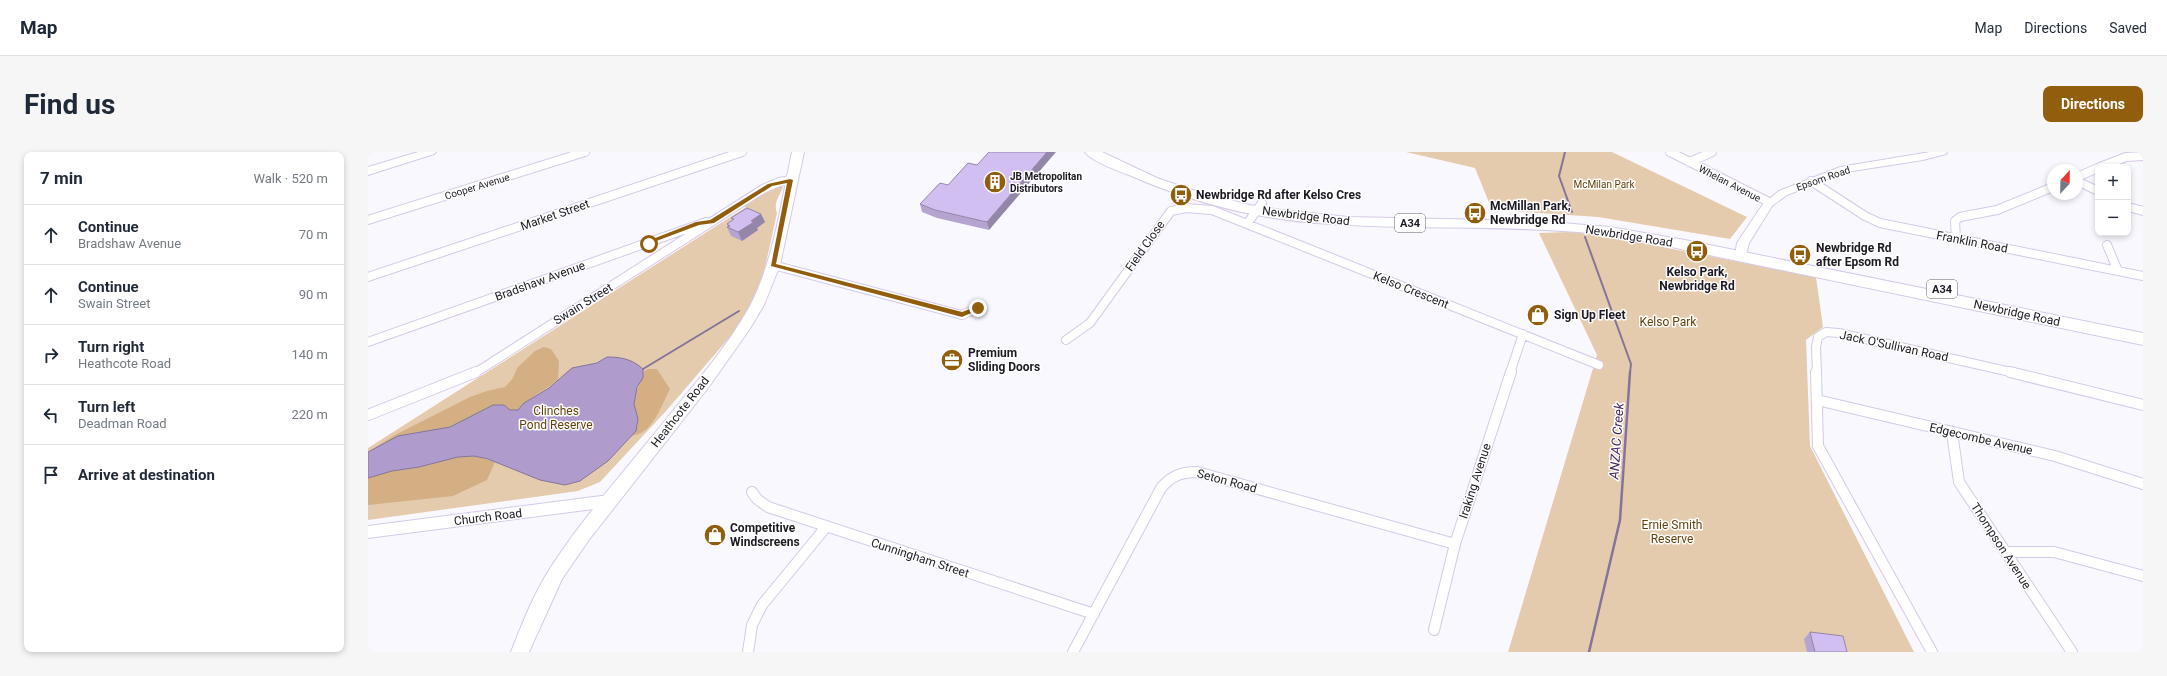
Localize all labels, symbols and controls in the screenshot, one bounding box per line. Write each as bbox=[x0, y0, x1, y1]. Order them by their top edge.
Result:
text: Map bbox=[20, 16, 58, 39]
text: Map bbox=[1975, 20, 2002, 36]
text: Directions bbox=[2024, 20, 2087, 36]
text: Saved bbox=[2109, 20, 2147, 36]
button: Directions bbox=[2043, 86, 2143, 122]
text: Find us bbox=[24, 88, 115, 121]
street label: Whelan Avenue bbox=[1697, 163, 1763, 204]
street label: Epsom Road bbox=[1795, 164, 1852, 193]
north arrow bbox=[2047, 164, 2083, 200]
map controls bbox=[2095, 164, 2131, 236]
button: + bbox=[2095, 164, 2131, 200]
text: 7 min bbox=[40, 168, 83, 188]
building icon: JB Metropolitan Distributors bbox=[982, 169, 1008, 195]
text: Walk · 520 m bbox=[253, 171, 328, 186]
street label: Cooper Avenue bbox=[443, 171, 511, 202]
place label: JB Metropolitan Distributors bbox=[1010, 171, 1082, 194]
park label: McMilan Park bbox=[1573, 179, 1636, 190]
bus stop icon: Newbridge Rd after Kelso Cres bbox=[1168, 182, 1194, 208]
place label: Newbridge Rd after Kelso Cres bbox=[1196, 188, 1361, 202]
street label: Market Street bbox=[519, 197, 591, 233]
place label: McMillan Park, Newbridge Rd bbox=[1490, 199, 1571, 227]
bus stop icon: McMillan Park, Newbridge Rd bbox=[1462, 200, 1488, 226]
button: − bbox=[2095, 200, 2131, 236]
street label: Newbridge Road bbox=[1261, 204, 1351, 228]
road number: A34 bbox=[1395, 214, 1425, 232]
text: Continue bbox=[78, 218, 139, 236]
street label: Field Close bbox=[1122, 218, 1168, 274]
street label: Newbridge Road bbox=[1584, 222, 1674, 250]
icon: ahead bbox=[40, 224, 62, 246]
text: 70 m bbox=[299, 227, 328, 242]
street label: Franklin Road bbox=[1935, 228, 2009, 256]
route start bbox=[640, 235, 658, 253]
text: Bradshaw Avenue bbox=[78, 236, 181, 251]
bus stop icon: Kelso Park, Newbridge Rd bbox=[1684, 238, 1710, 264]
place label: Newbridge Rd after Epsom Rd bbox=[1816, 241, 1899, 269]
bus stop icon: Newbridge Rd after Epsom Rd bbox=[1787, 242, 1813, 268]
street label: Bradshaw Avenue bbox=[493, 258, 587, 304]
place label: Kelso Park, Newbridge Rd bbox=[1659, 265, 1735, 293]
street label: Kelso Crescent bbox=[1371, 268, 1451, 312]
text: Continue bbox=[78, 278, 139, 296]
street label: Swain Street bbox=[551, 280, 615, 328]
road number: A34 bbox=[1927, 280, 1957, 298]
icon: ahead bbox=[40, 284, 62, 306]
text: 90 m bbox=[299, 287, 328, 302]
text: Swain Street bbox=[78, 296, 150, 311]
street label: Newbridge Road bbox=[1972, 297, 2062, 329]
route end bbox=[969, 299, 987, 317]
shop icon: Sign Up Fleet bbox=[1525, 302, 1551, 328]
place label: Sign Up Fleet bbox=[1554, 308, 1626, 322]
park label: Kelso Park bbox=[1640, 315, 1697, 329]
street label: Jack O'Sullivan Road bbox=[1838, 328, 1950, 364]
text: Turn right bbox=[78, 338, 144, 356]
icon: right bbox=[40, 344, 62, 366]
place label: Premium Sliding Doors bbox=[968, 346, 1040, 374]
text: 140 m bbox=[291, 347, 328, 362]
office icon: Premium Sliding Doors bbox=[939, 347, 965, 373]
text: Heathcote Road bbox=[78, 356, 171, 371]
street label: Heathcote Road bbox=[648, 374, 712, 450]
text: Turn left bbox=[78, 398, 135, 416]
water label: ANZAC Creek bbox=[1606, 402, 1627, 481]
icon: left bbox=[40, 404, 62, 426]
park label: Clinches Pond Reserve bbox=[519, 404, 593, 432]
text: 220 m bbox=[291, 407, 328, 422]
text: Deadman Road bbox=[78, 416, 167, 431]
street label: Edgecombe Avenue bbox=[1928, 420, 2034, 458]
street label: Iraking Avenue bbox=[1456, 442, 1494, 520]
icon: arrive bbox=[40, 464, 62, 486]
text: Arrive at destination bbox=[78, 466, 215, 484]
street label: Seton Road bbox=[1196, 466, 1258, 496]
street label: Thompson Avenue bbox=[1968, 500, 2034, 592]
street label: Church Road bbox=[453, 506, 523, 528]
park label: Ernie Smith Reserve bbox=[1642, 518, 1702, 546]
place label: Competitive Windscreens bbox=[730, 521, 800, 549]
shop icon: Competitive Windscreens bbox=[702, 522, 728, 548]
street label: Cunningham Street bbox=[869, 536, 971, 580]

